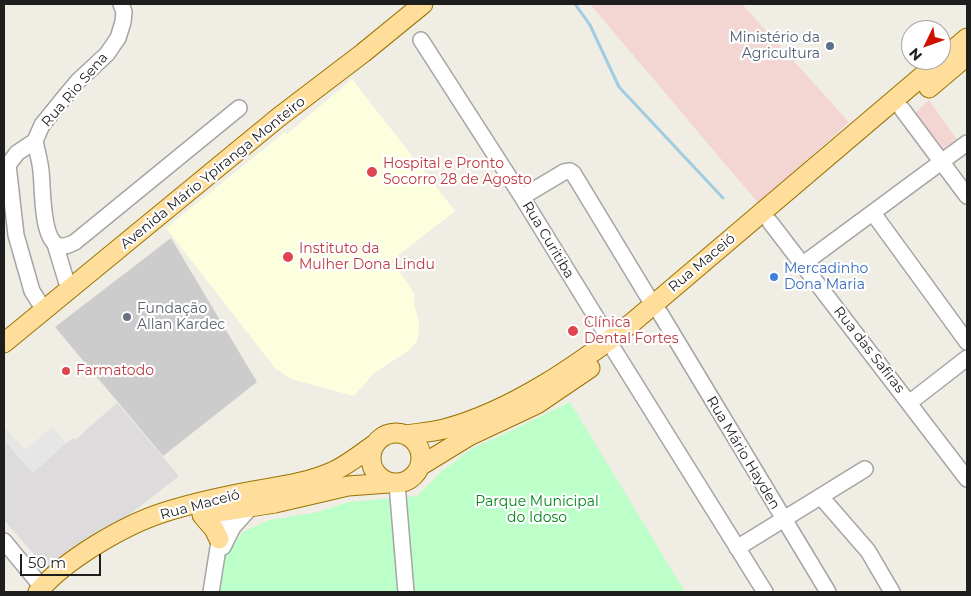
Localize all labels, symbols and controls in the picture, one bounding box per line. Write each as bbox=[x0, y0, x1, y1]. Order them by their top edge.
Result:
north arrow bbox=[901, 20, 951, 70]
place label: Ministério da Agricultura bbox=[729, 30, 820, 62]
marker: Ministério da Agricultura bbox=[824, 40, 836, 52]
text: N bbox=[905, 44, 926, 65]
street label: Rua Rio Sena bbox=[38, 50, 112, 130]
street label: Avenida Mário Ypiranga Monteiro bbox=[117, 93, 309, 253]
place label: Hospital e Pronto Socorro 28 de Agosto bbox=[383, 156, 532, 188]
marker: Hospital e Pronto Socorro 28 de Agosto bbox=[365, 165, 379, 179]
street label: Rua Curitiba bbox=[518, 198, 578, 282]
street label: Rua Maceió bbox=[665, 230, 739, 296]
place label: Instituto da Mulher Dona Lindu bbox=[299, 241, 435, 274]
marker: Instituto da Mulher Dona Lindu bbox=[281, 250, 295, 264]
place label: Mercadinho Dona Maria bbox=[784, 261, 868, 294]
marker: Mercadinho Dona Maria bbox=[768, 271, 780, 283]
place label: Fundação Allan Kardec bbox=[137, 301, 225, 334]
street label: Rua das Safiras bbox=[830, 303, 908, 397]
marker: Fundação Allan Kardec bbox=[121, 311, 133, 323]
place label: Clínica Dental Fortes bbox=[584, 315, 679, 348]
marker: Clínica Dental Fortes bbox=[566, 324, 580, 338]
place label: Farmatodo bbox=[76, 363, 154, 379]
marker: Farmatodo bbox=[60, 365, 72, 377]
street label: Rua Mário Hayden bbox=[703, 393, 783, 513]
street label: Rua Maceió bbox=[158, 486, 242, 524]
park label: Parque Municipal do Idoso bbox=[475, 494, 599, 526]
scale bar bbox=[22, 544, 104, 576]
text: 50 m bbox=[28, 553, 66, 572]

